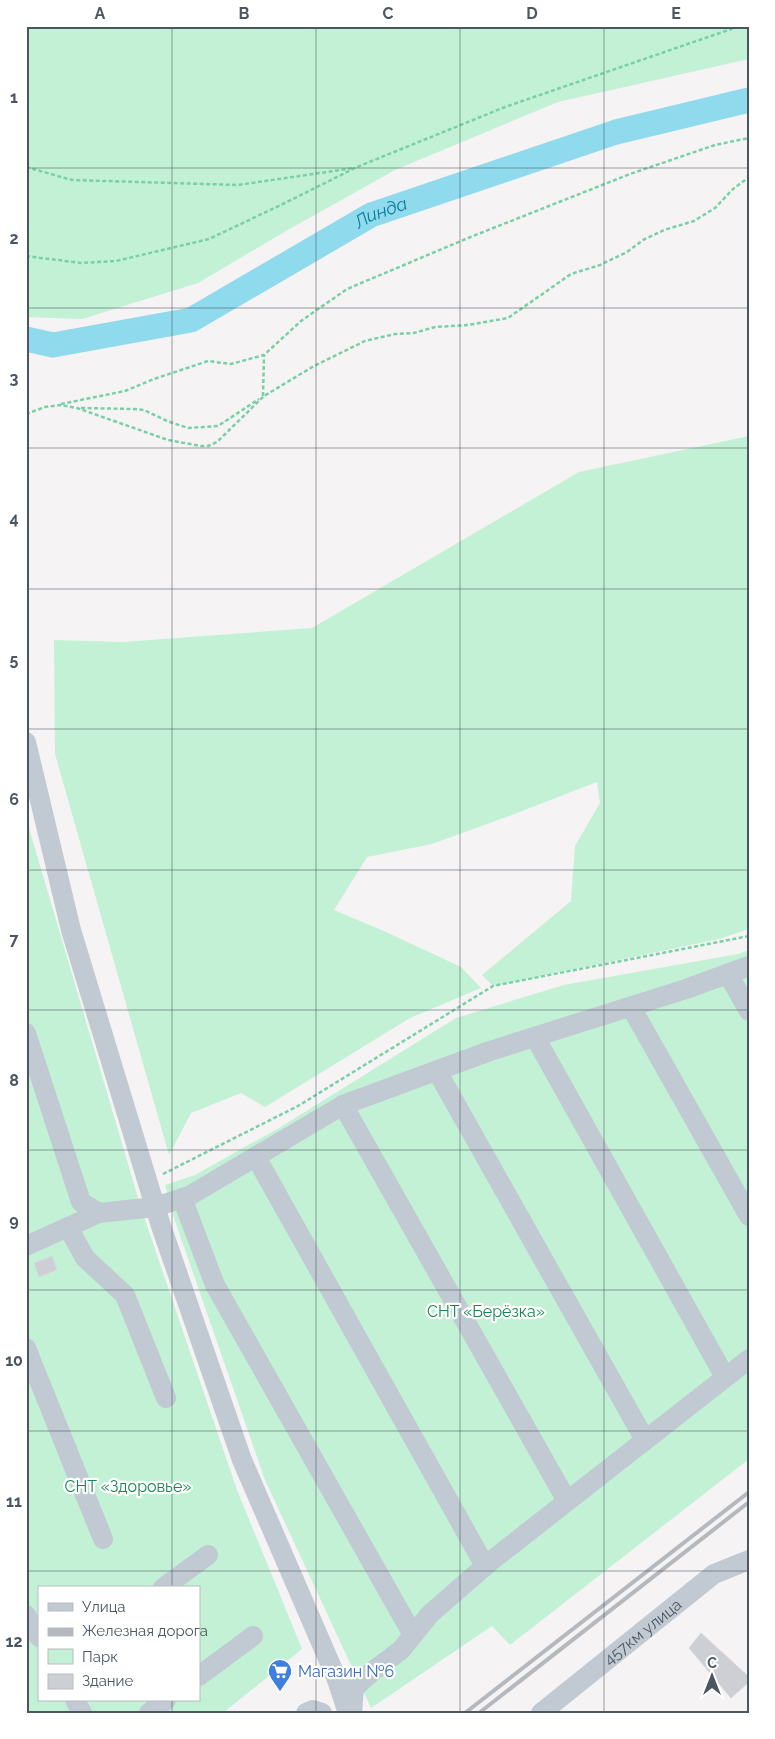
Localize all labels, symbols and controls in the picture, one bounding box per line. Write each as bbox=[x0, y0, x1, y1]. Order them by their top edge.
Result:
text: A bbox=[95, 4, 106, 23]
text: B bbox=[239, 4, 250, 23]
text: C bbox=[383, 4, 394, 23]
text: D bbox=[526, 4, 538, 23]
text: E bbox=[671, 4, 681, 23]
text: 1 bbox=[10, 88, 18, 107]
water label: Линда bbox=[349, 192, 410, 233]
text: 2 bbox=[9, 229, 19, 248]
text: 3 bbox=[10, 369, 19, 388]
text: 4 bbox=[9, 509, 19, 528]
text: 5 bbox=[10, 650, 19, 669]
text: 6 bbox=[9, 790, 19, 809]
text: 7 bbox=[10, 930, 19, 949]
text: 8 bbox=[9, 1071, 19, 1090]
text: 9 bbox=[9, 1211, 19, 1230]
park label: СНТ «Берёзка» bbox=[427, 1302, 545, 1321]
text: 10 bbox=[5, 1351, 23, 1370]
park label: СНТ «Здоровье» bbox=[65, 1477, 191, 1496]
text: 11 bbox=[6, 1492, 22, 1511]
legend bbox=[38, 1586, 200, 1702]
street label: 457км улица bbox=[600, 1595, 685, 1669]
text: Улица bbox=[82, 1598, 126, 1616]
text: Железная дорога bbox=[82, 1622, 208, 1640]
text: 12 bbox=[6, 1632, 22, 1651]
text: Парк bbox=[82, 1648, 118, 1666]
north arrow bbox=[688, 1652, 738, 1702]
text: С bbox=[707, 1655, 717, 1671]
supermarket icon: Магазин №6 bbox=[267, 1658, 293, 1692]
place label: Магазин №6 bbox=[298, 1662, 394, 1681]
text: Здание bbox=[82, 1672, 134, 1690]

